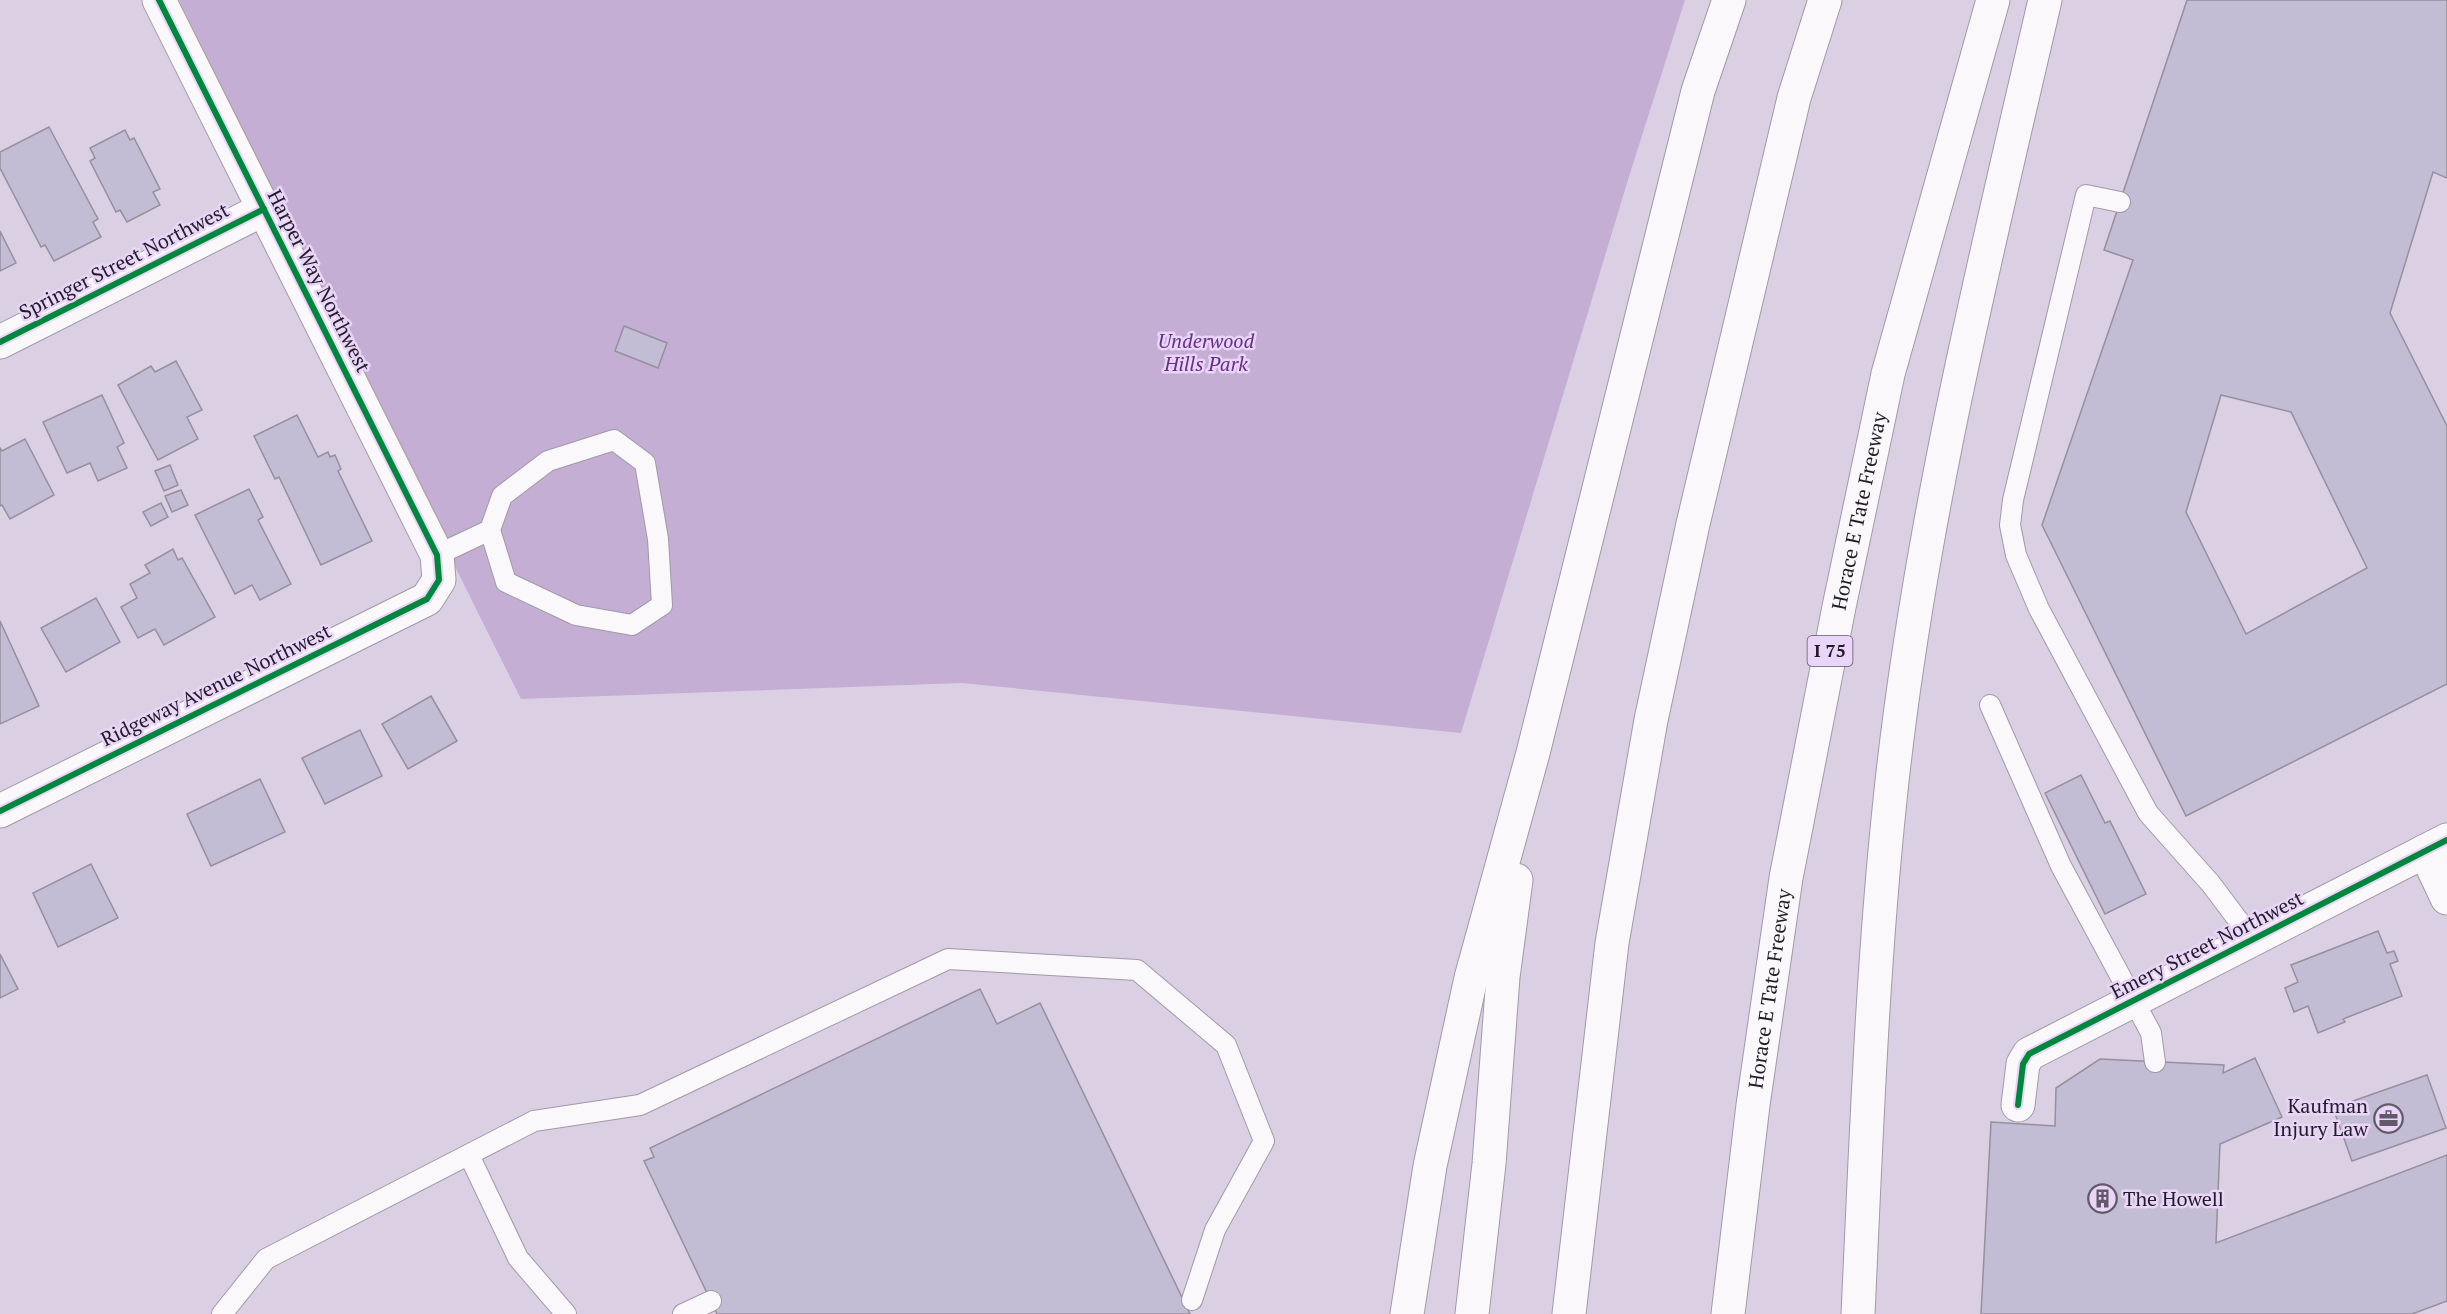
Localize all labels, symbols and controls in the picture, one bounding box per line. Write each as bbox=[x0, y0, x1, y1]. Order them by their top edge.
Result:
street label: Harper Way Northwest bbox=[262, 185, 378, 377]
street label: Springer Street Northwest bbox=[14, 196, 234, 325]
park label: Underwood Hills Park bbox=[1158, 327, 1255, 377]
street label: Horace E Tate Freeway bbox=[1825, 409, 1893, 612]
street label: Ridgeway Avenue Northwest bbox=[96, 617, 336, 752]
road number: I 75 bbox=[1808, 636, 1852, 666]
street label: Emery Street Northwest bbox=[2106, 884, 2308, 1005]
street label: Horace E Tate Freeway bbox=[1742, 886, 1797, 1090]
place label: Kaufman Injury Law bbox=[2273, 1092, 2368, 1142]
office icon: Kaufman Injury Law bbox=[2373, 1102, 2405, 1134]
building icon: The Howell bbox=[2086, 1183, 2118, 1215]
place label: The Howell bbox=[2123, 1185, 2224, 1212]

